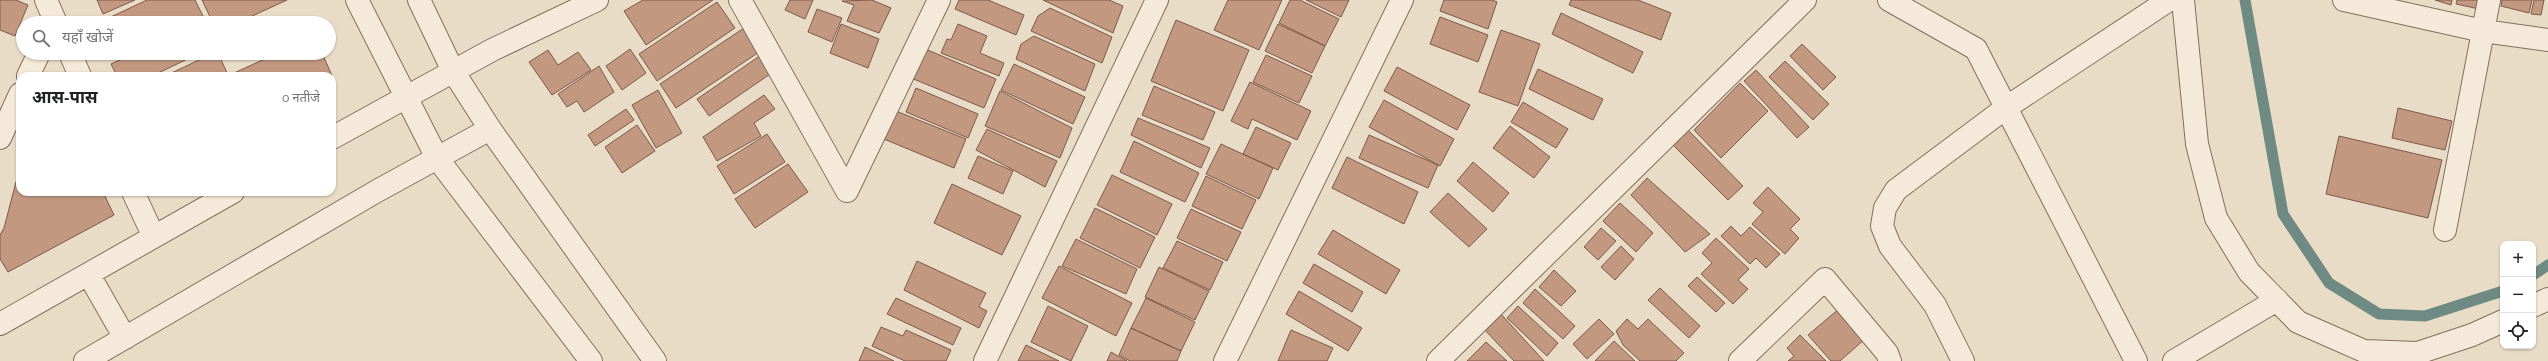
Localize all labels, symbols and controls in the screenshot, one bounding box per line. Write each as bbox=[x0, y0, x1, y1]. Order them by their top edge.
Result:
search box bbox=[16, 16, 336, 60]
icon: search bbox=[30, 27, 52, 49]
text: यहाँ खोजें bbox=[62, 28, 113, 46]
text: आस-पास bbox=[32, 87, 97, 107]
text: 0 नतीजे bbox=[282, 90, 320, 105]
map controls bbox=[2500, 241, 2536, 349]
button: + bbox=[2500, 241, 2536, 277]
button: − bbox=[2500, 277, 2536, 313]
button: locate bbox=[2500, 313, 2536, 349]

